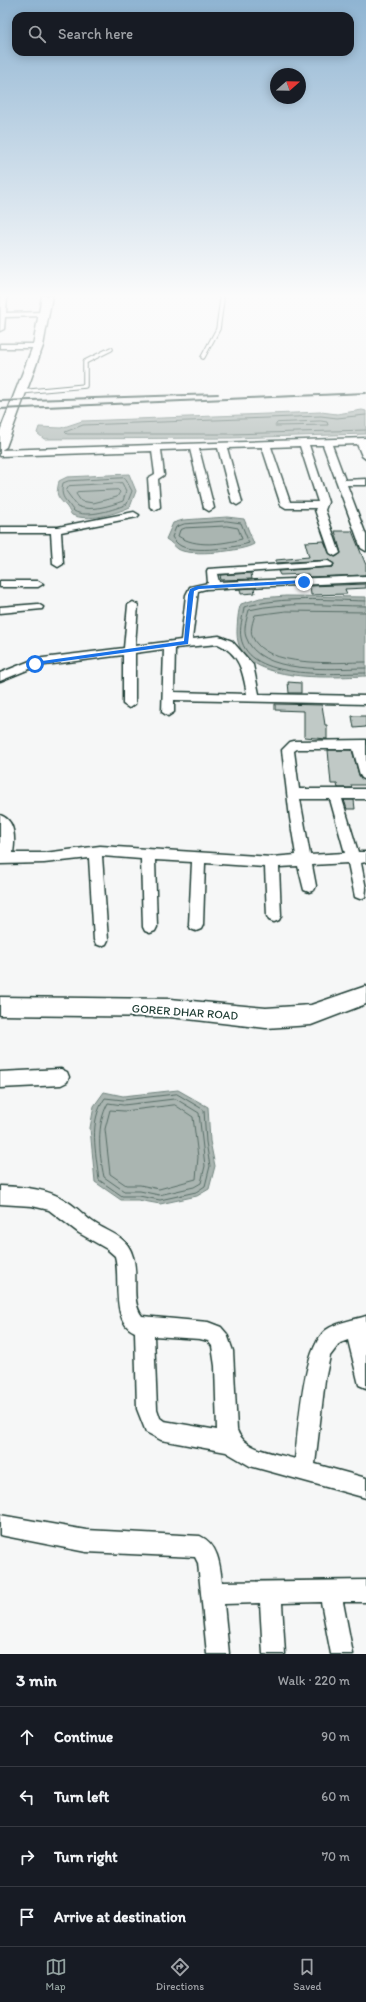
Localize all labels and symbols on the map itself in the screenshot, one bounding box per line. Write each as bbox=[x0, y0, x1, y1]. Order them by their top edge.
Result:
north arrow bbox=[270, 68, 306, 104]
route end bbox=[295, 573, 313, 591]
route start bbox=[26, 655, 44, 673]
street label: GORER DHAR ROAD bbox=[131, 1001, 239, 1023]

